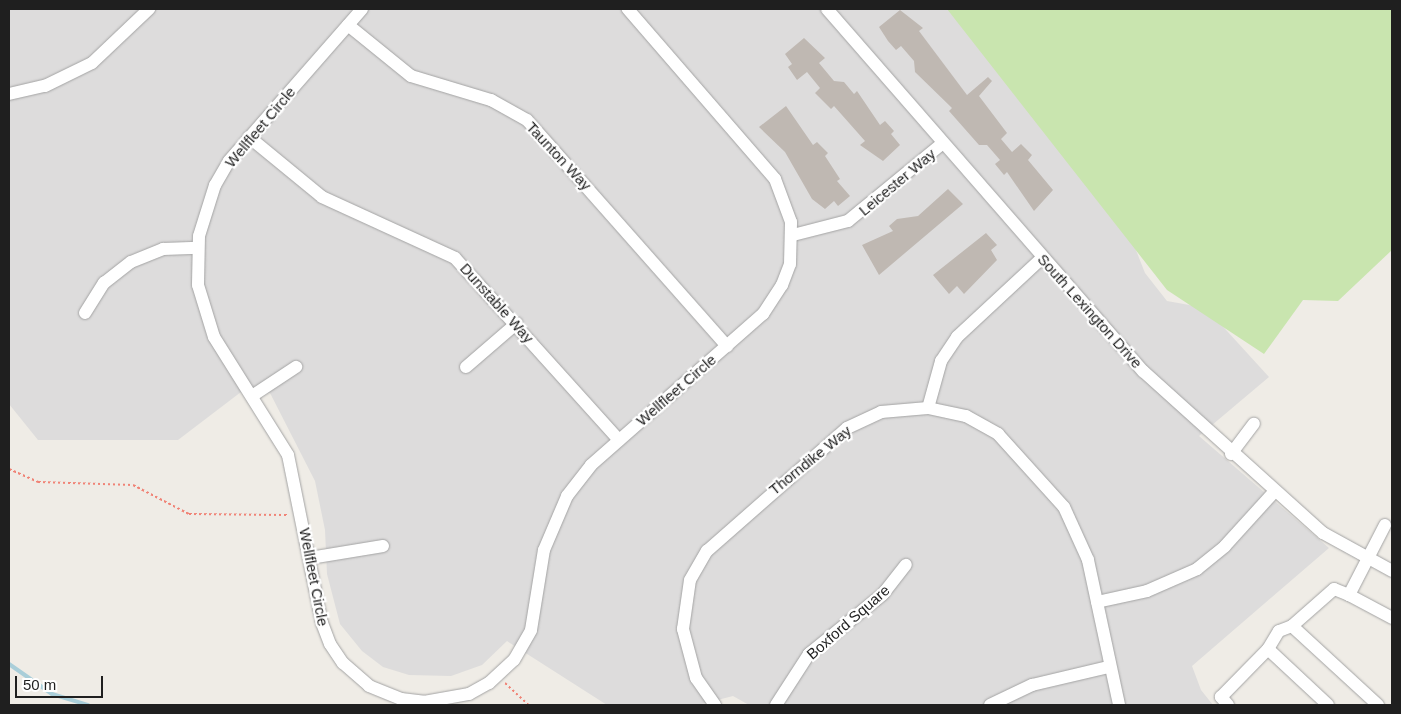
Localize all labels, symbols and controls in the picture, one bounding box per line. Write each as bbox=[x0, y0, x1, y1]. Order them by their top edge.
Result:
street label: Wellfleet Circle bbox=[221, 83, 299, 171]
street label: Taunton Way bbox=[523, 118, 595, 194]
street label: Leicester Way bbox=[855, 145, 939, 219]
street label: South Lexington Drive bbox=[1034, 250, 1146, 372]
street label: Dunstable Way bbox=[456, 259, 538, 347]
street label: Wellfleet Circle bbox=[632, 350, 720, 430]
street label: Thorndike Way bbox=[765, 421, 855, 499]
street label: Wellfleet Circle bbox=[296, 526, 332, 628]
street label: Boxford Square bbox=[803, 581, 893, 663]
scale bar bbox=[18, 666, 105, 698]
text: 50 m bbox=[23, 676, 56, 693]

